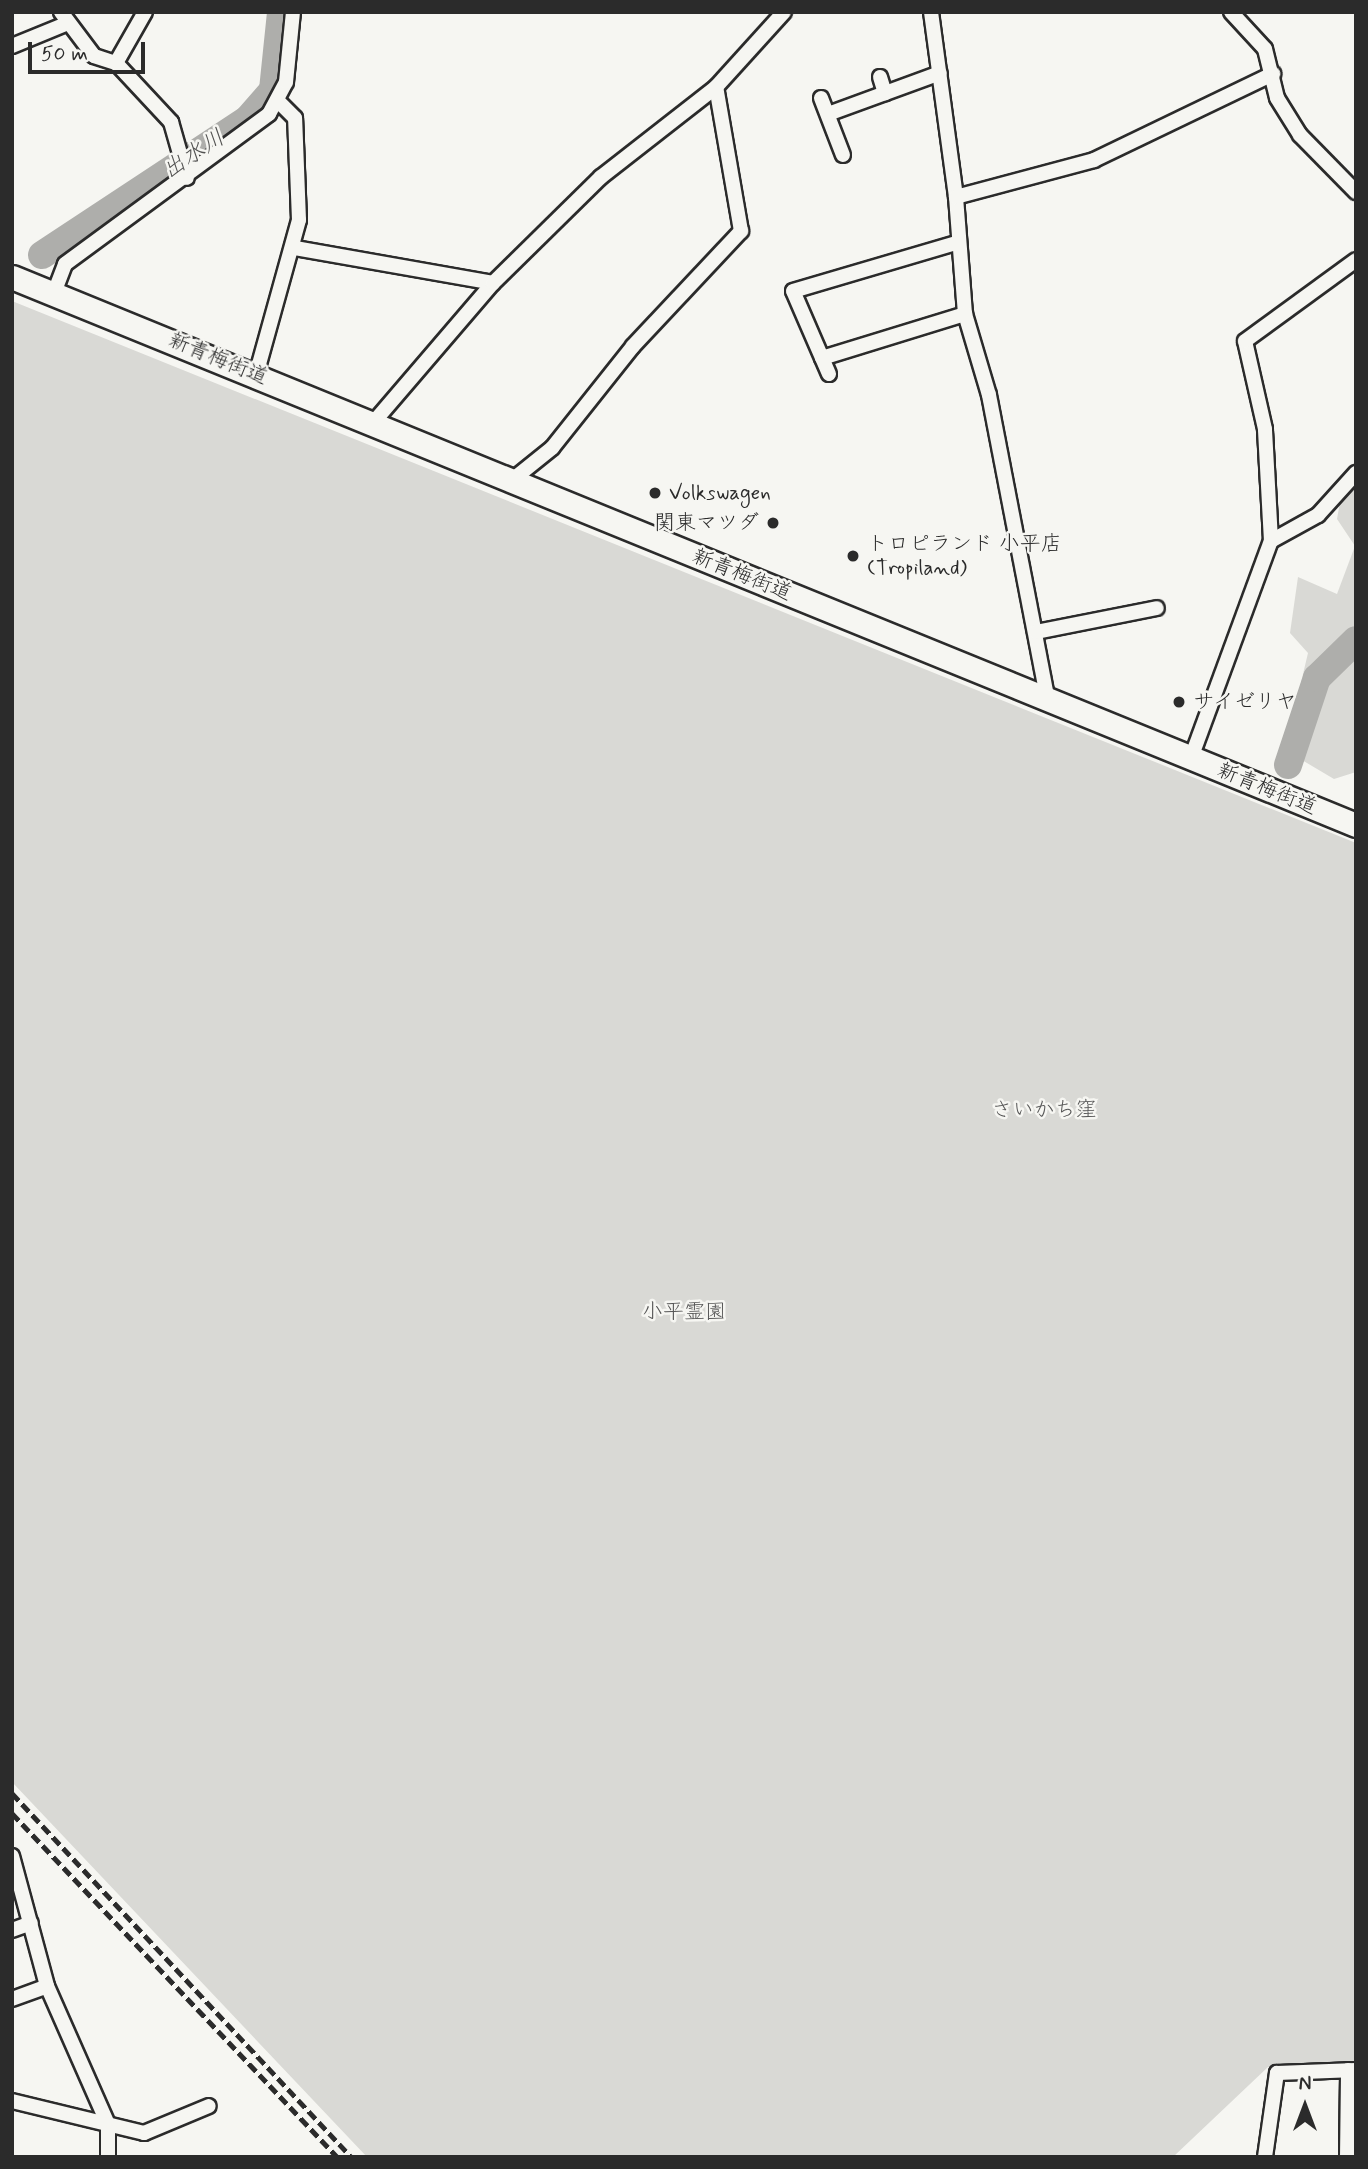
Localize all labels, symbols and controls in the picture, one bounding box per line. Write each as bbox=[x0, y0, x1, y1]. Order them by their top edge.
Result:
scale bar bbox=[32, 28, 149, 72]
text: 50 m bbox=[41, 40, 88, 68]
water label: 出水川 bbox=[158, 125, 230, 185]
street label: 新青梅街道 bbox=[165, 328, 271, 390]
place label: Volkswagen bbox=[669, 480, 771, 506]
marker: Volkswagen bbox=[647, 485, 663, 501]
place label: 関東マツダ bbox=[654, 510, 759, 536]
marker: 関東マツダ bbox=[765, 515, 781, 531]
place label: トロピランド 小平店 (Tropiland) bbox=[867, 531, 1062, 581]
street label: 新青梅街道 bbox=[689, 544, 795, 606]
marker: トロピランド 小平店 (Tropiland) bbox=[845, 548, 861, 564]
place label: サイゼリヤ bbox=[1193, 689, 1298, 715]
marker: サイゼリヤ bbox=[1171, 694, 1187, 710]
street label: 新青梅街道 bbox=[1214, 758, 1320, 820]
park label: さいかち窪 bbox=[992, 1097, 1096, 1123]
park label: 小平霊園 bbox=[642, 1299, 726, 1325]
north arrow bbox=[1270, 2071, 1340, 2141]
text: N bbox=[1299, 2072, 1311, 2097]

